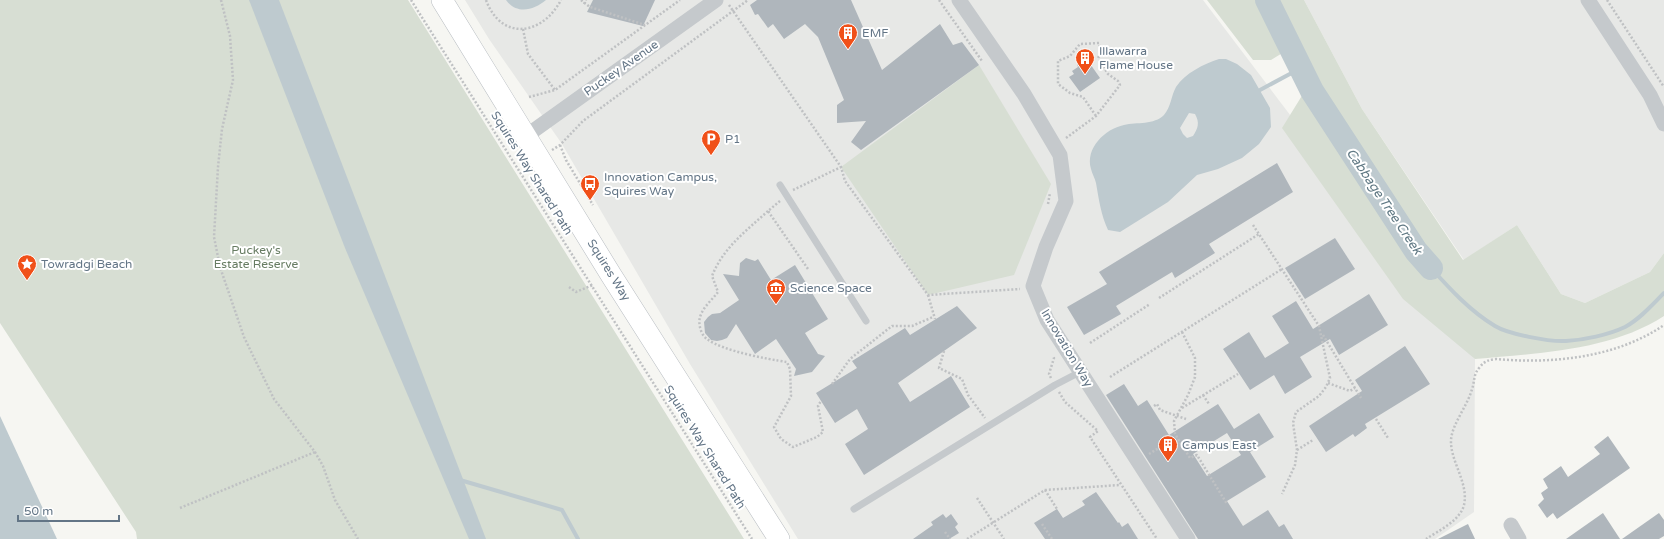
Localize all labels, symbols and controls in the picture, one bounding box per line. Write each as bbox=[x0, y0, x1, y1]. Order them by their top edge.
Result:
building icon: EMF bbox=[837, 22, 859, 50]
place label: EMF bbox=[862, 26, 889, 40]
street label: Puckey Avenue bbox=[581, 37, 661, 99]
place label: Illawarra Flame House bbox=[1099, 44, 1173, 72]
building icon: Illawarra Flame House bbox=[1074, 47, 1096, 75]
street label: Squires Way Shared Path bbox=[488, 109, 576, 237]
parking icon: P1 bbox=[700, 128, 722, 156]
place label: P1 bbox=[725, 132, 741, 146]
water label: Cabbage Tree Creek bbox=[1343, 145, 1426, 258]
place label: Innovation Campus, Squires Way bbox=[604, 170, 717, 198]
bus stop icon: Innovation Campus, Squires Way bbox=[579, 173, 601, 201]
street label: Squires Way bbox=[584, 237, 634, 304]
park label: Puckey's Estate Reserve bbox=[214, 243, 298, 271]
place icon: Towradgi Beach bbox=[16, 253, 38, 281]
place label: Towradgi Beach bbox=[41, 257, 132, 271]
museum icon: Science Space bbox=[765, 277, 787, 305]
place label: Science Space bbox=[790, 281, 872, 295]
street label: Innovation Way bbox=[1038, 307, 1096, 390]
street label: Squires Way Shared Path bbox=[661, 383, 749, 511]
building icon: Campus East bbox=[1157, 434, 1179, 462]
place label: Campus East bbox=[1182, 438, 1257, 452]
scale bar bbox=[18, 497, 119, 523]
text: 50 m bbox=[24, 504, 53, 518]

